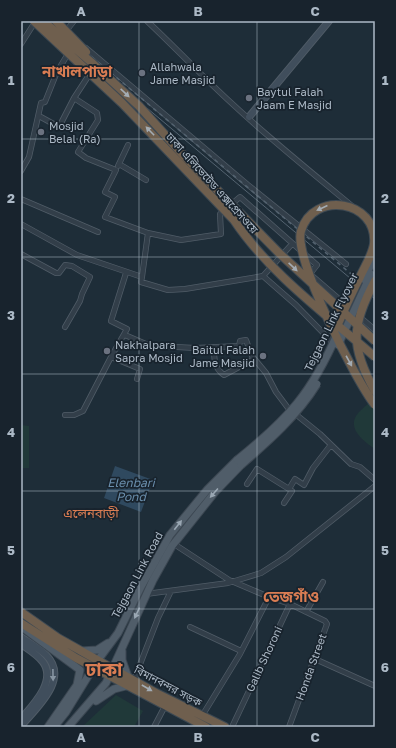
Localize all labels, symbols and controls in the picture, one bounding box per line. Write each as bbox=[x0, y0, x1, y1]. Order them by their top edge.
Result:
text: A bbox=[76, 3, 86, 19]
text: B bbox=[193, 3, 203, 19]
text: C bbox=[310, 3, 320, 19]
place label: Allahwala Jame Masjid bbox=[150, 60, 215, 86]
district label: নাখালপাড়া bbox=[41, 62, 113, 80]
marker: Allahwala Jame Masjid bbox=[137, 68, 147, 78]
text: 1 bbox=[8, 72, 15, 88]
text: 1 bbox=[382, 72, 389, 88]
place label: Baytul Falah Jaam E Masjid bbox=[257, 85, 332, 111]
one-way arrow bbox=[120, 88, 130, 98]
marker: Baytul Falah Jaam E Masjid bbox=[244, 93, 254, 103]
place label: Mosjid Belal (Ra) bbox=[49, 119, 101, 145]
one-way arrow bbox=[145, 126, 154, 136]
marker: Mosjid Belal (Ra) bbox=[36, 127, 46, 137]
street label: ঢাকা এলিভেটেড এক্সপ্রেসওয়ে bbox=[163, 129, 261, 236]
text: 2 bbox=[7, 190, 15, 206]
text: 2 bbox=[381, 190, 389, 206]
one-way arrow bbox=[316, 205, 327, 211]
one-way arrow bbox=[288, 262, 298, 272]
street label: Tejgaon Link Flyover bbox=[301, 270, 360, 373]
text: 3 bbox=[7, 307, 15, 323]
text: 3 bbox=[381, 307, 389, 323]
place label: Nakhalpara Sapra Mosjid bbox=[115, 338, 183, 364]
place label: Baitul Falah Jame Masjid bbox=[190, 343, 255, 369]
marker: Nakhalpara Sapra Mosjid bbox=[102, 346, 112, 356]
marker: Baitul Falah Jame Masjid bbox=[258, 351, 268, 361]
one-way arrow bbox=[345, 355, 352, 367]
text: 4 bbox=[7, 424, 15, 440]
text: 4 bbox=[381, 424, 389, 440]
water label: Elenbari Pond bbox=[107, 475, 157, 504]
one-way arrow bbox=[210, 488, 219, 498]
district label: এলেনবাড়ী bbox=[63, 505, 119, 521]
one-way arrow bbox=[173, 520, 182, 531]
street label: Tejgaon Link Road bbox=[108, 529, 165, 620]
text: 5 bbox=[7, 542, 15, 558]
text: 5 bbox=[381, 542, 389, 558]
district label: তেজগাঁও bbox=[263, 587, 319, 605]
one-way arrow bbox=[134, 608, 140, 619]
street label: Galib Shoroni bbox=[243, 624, 284, 694]
street label: Honda Street bbox=[292, 632, 329, 702]
district label: ঢাকা bbox=[85, 657, 123, 680]
text: 6 bbox=[7, 659, 15, 675]
text: 6 bbox=[381, 659, 389, 675]
street label: বিমানবন্দর সড়ক bbox=[131, 662, 204, 709]
one-way arrow bbox=[50, 669, 56, 682]
one-way arrow bbox=[141, 684, 153, 691]
text: A bbox=[76, 729, 86, 745]
text: B bbox=[193, 729, 203, 745]
text: C bbox=[310, 729, 320, 745]

